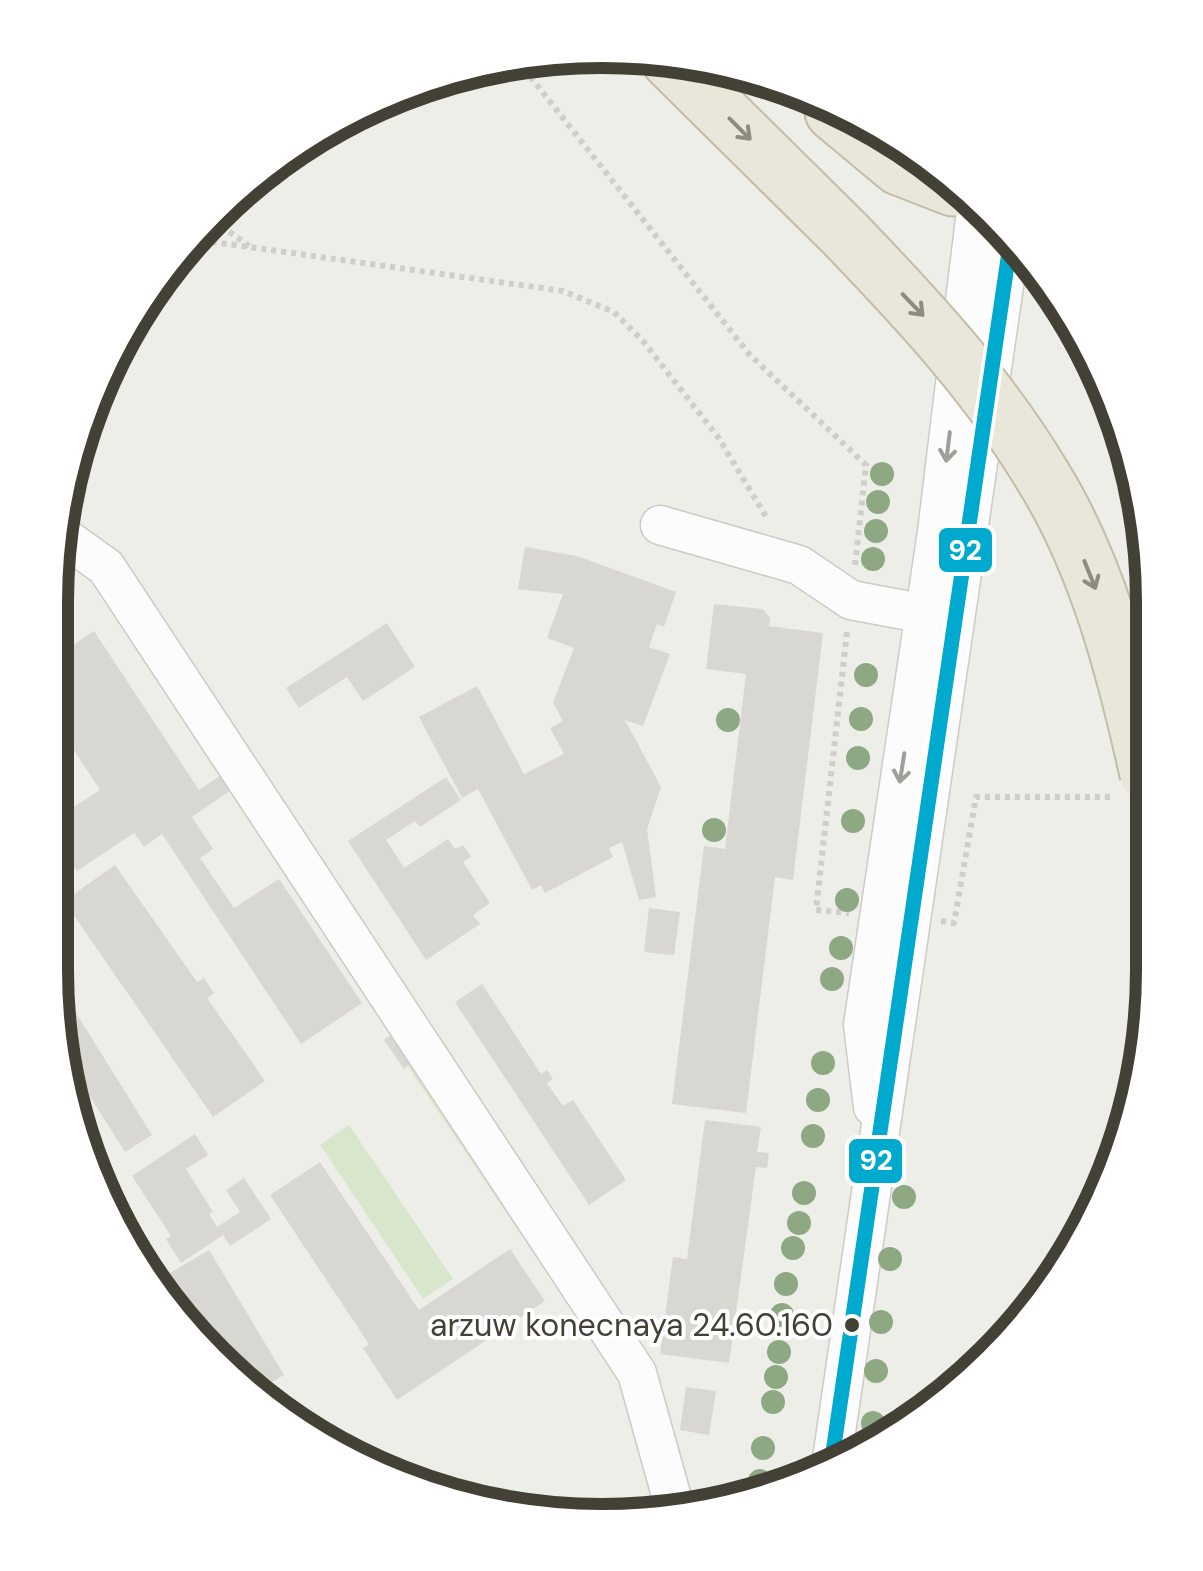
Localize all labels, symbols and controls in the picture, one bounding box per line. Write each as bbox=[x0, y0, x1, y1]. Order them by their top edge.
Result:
one-way arrow bbox=[727, 117, 751, 141]
one-way arrow bbox=[901, 292, 925, 316]
one-way arrow bbox=[938, 430, 956, 462]
line badge: 92 bbox=[937, 526, 994, 574]
text: 92 bbox=[948, 532, 982, 569]
one-way arrow bbox=[1082, 559, 1100, 590]
one-way arrow bbox=[892, 752, 910, 784]
line badge: 92 bbox=[847, 1137, 904, 1185]
text: 92 bbox=[859, 1142, 893, 1179]
place label: arzuw konecnaya 24.60.160 bbox=[430, 1304, 833, 1346]
marker: arzuw konecnaya 24.60.160 bbox=[842, 1315, 862, 1335]

